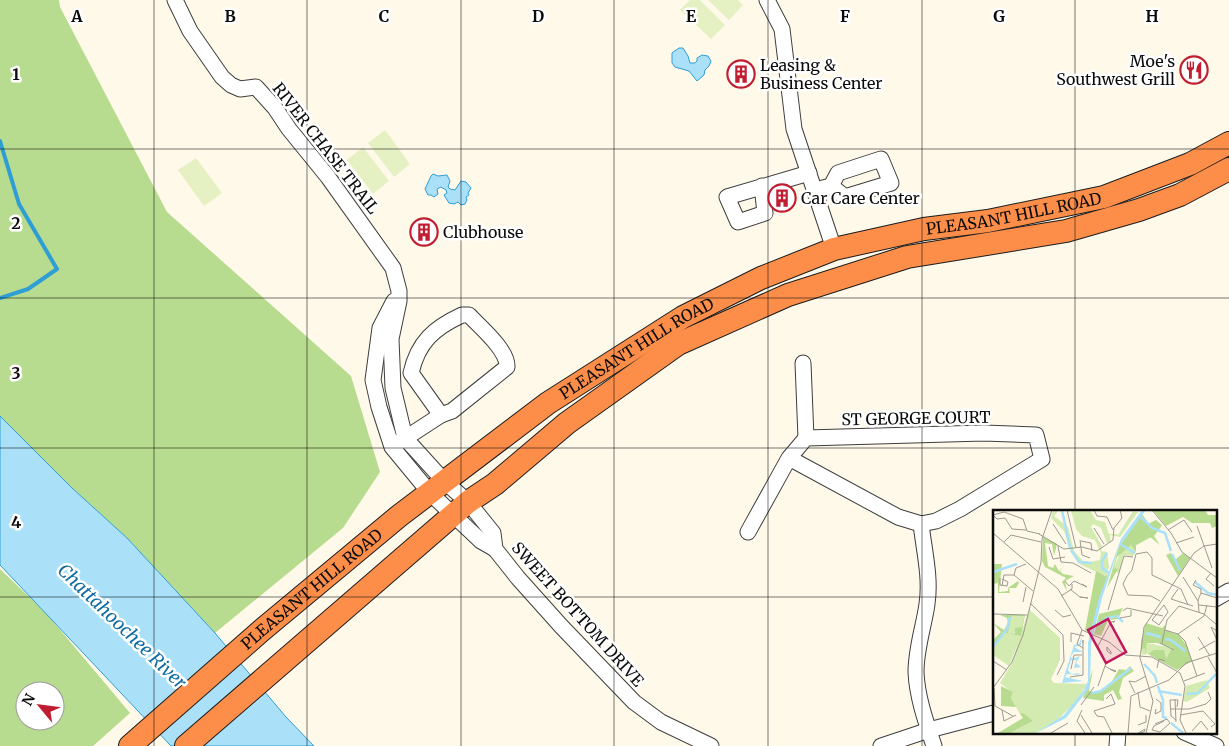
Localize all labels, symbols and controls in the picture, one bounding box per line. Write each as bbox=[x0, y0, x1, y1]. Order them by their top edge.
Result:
text: A bbox=[70, 6, 83, 26]
text: B bbox=[224, 6, 236, 26]
text: C bbox=[379, 6, 389, 26]
text: D bbox=[532, 6, 544, 26]
text: E bbox=[686, 6, 697, 26]
text: F bbox=[840, 6, 850, 26]
text: G bbox=[993, 6, 1005, 26]
text: H bbox=[1145, 6, 1159, 26]
place label: Moe's Southwest Grill bbox=[1056, 51, 1175, 89]
place label: Leasing & Business Center bbox=[760, 55, 883, 93]
restaurant icon: Moe's Southwest Grill bbox=[1179, 55, 1209, 85]
building icon: Leasing & Business Center bbox=[726, 59, 756, 89]
text: 1 bbox=[12, 64, 20, 84]
street label: RIVER CHASE TRAIL bbox=[269, 78, 383, 218]
building icon: Car Care Center bbox=[767, 183, 797, 213]
place label: Car Care Center bbox=[801, 188, 920, 208]
street label: PLEASANT HILL ROAD bbox=[925, 188, 1103, 239]
text: 2 bbox=[11, 213, 21, 233]
building icon: Clubhouse bbox=[409, 217, 439, 247]
place label: Clubhouse bbox=[443, 222, 523, 242]
street label: PLEASANT HILL ROAD bbox=[555, 293, 717, 403]
text: 3 bbox=[11, 363, 21, 383]
street label: ST GEORGE COURT bbox=[841, 407, 991, 429]
inset map bbox=[993, 510, 1216, 734]
text: 4 bbox=[11, 512, 21, 532]
street label: PLEASANT HILL ROAD bbox=[237, 524, 386, 654]
street label: SWEET BOTTOM DRIVE bbox=[508, 538, 649, 691]
water label: Chattahoochee River bbox=[53, 559, 192, 694]
north arrow bbox=[15, 681, 65, 731]
text: N bbox=[18, 690, 39, 709]

